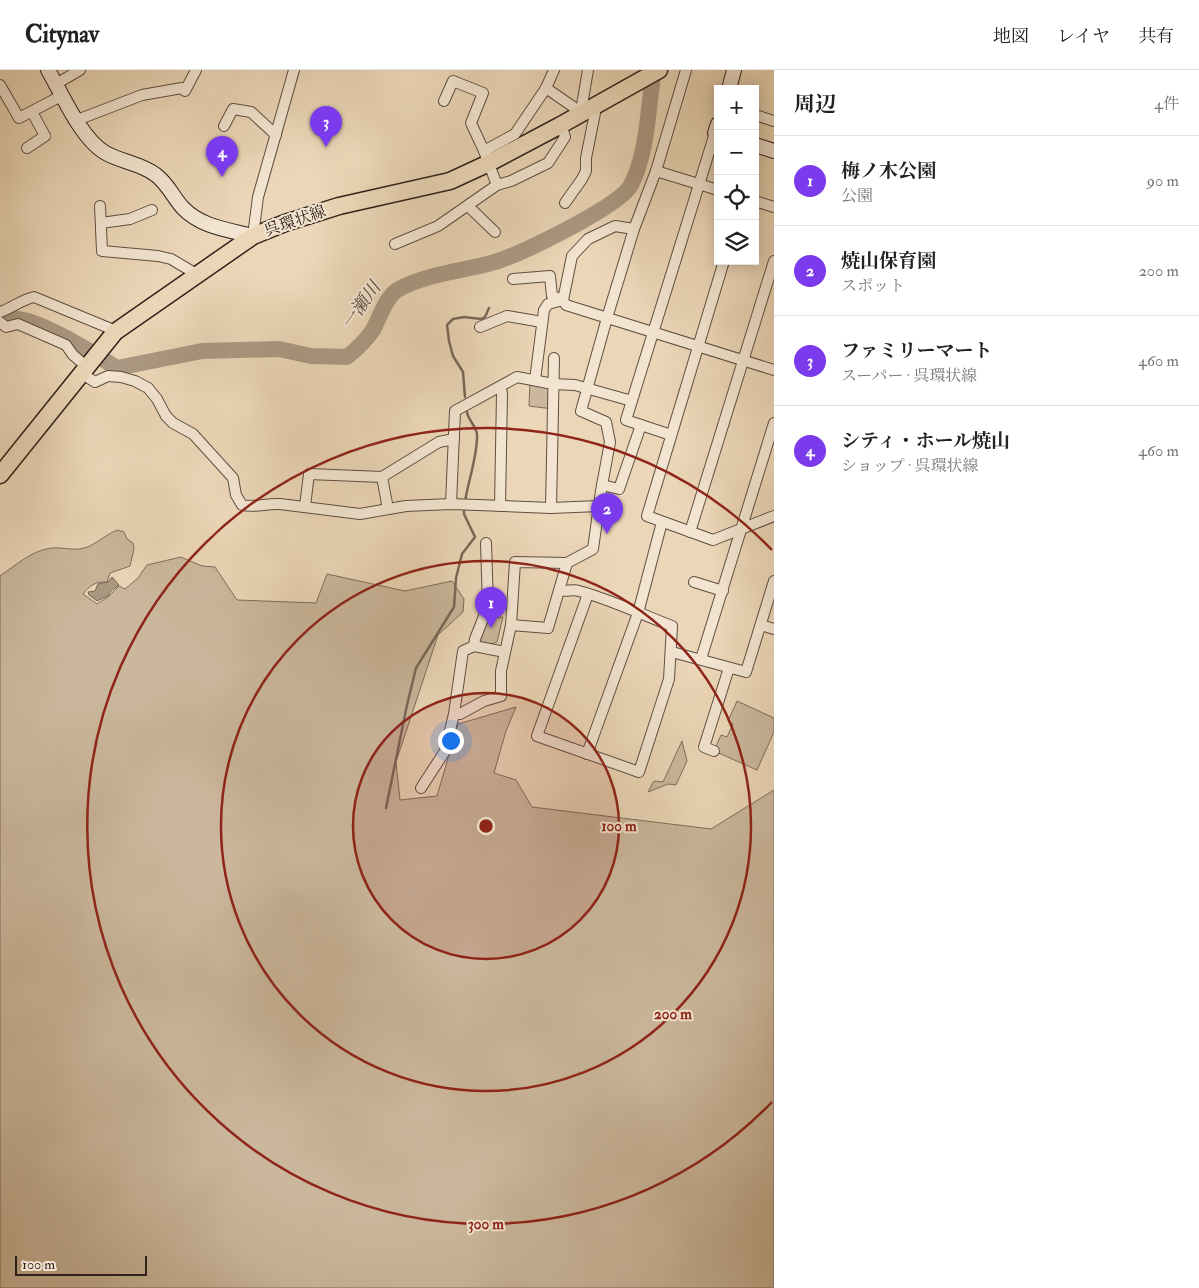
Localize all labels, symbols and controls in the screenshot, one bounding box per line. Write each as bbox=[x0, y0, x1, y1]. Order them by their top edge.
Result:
text: Citynav bbox=[25, 19, 99, 50]
text: 地図 bbox=[993, 25, 1029, 48]
text: レイヤ bbox=[1057, 25, 1110, 48]
text: 共有 bbox=[1138, 25, 1174, 48]
map controls bbox=[714, 85, 759, 265]
button: + bbox=[714, 85, 759, 130]
text: 周辺 bbox=[794, 91, 836, 118]
text: 4件 bbox=[1154, 94, 1179, 114]
pin: 3 bbox=[310, 106, 342, 147]
button: − bbox=[714, 130, 759, 175]
pin: 4 bbox=[206, 136, 238, 177]
text: 梅ノ木公園 bbox=[841, 159, 936, 183]
text: 1 bbox=[807, 171, 813, 191]
text: 90 m bbox=[1147, 171, 1179, 191]
button: locate bbox=[714, 175, 759, 220]
text: 公園 bbox=[841, 186, 873, 206]
street label: 呉環状線 bbox=[261, 201, 329, 241]
button: layers bbox=[714, 220, 759, 265]
text: 焼山保育園 bbox=[841, 249, 936, 273]
text: 2 bbox=[806, 261, 814, 281]
text: 200 m bbox=[1139, 261, 1179, 281]
water label: 一瀬川 bbox=[336, 276, 387, 335]
text: スポット bbox=[841, 276, 905, 296]
text: ファミリーマート bbox=[841, 339, 993, 363]
text: 3 bbox=[807, 351, 813, 371]
text: 460 m bbox=[1138, 351, 1179, 371]
text: スーパー · 呉環状線 bbox=[841, 366, 977, 386]
text: シティ・ホール焼山 bbox=[841, 429, 1010, 453]
text: 4 bbox=[806, 441, 814, 461]
text: 460 m bbox=[1138, 441, 1179, 461]
text: ショップ · 呉環状線 bbox=[841, 456, 979, 476]
pin: 2 bbox=[591, 493, 623, 534]
pin: 1 bbox=[475, 587, 507, 628]
your location bbox=[438, 728, 464, 754]
centre of rings bbox=[477, 817, 495, 835]
text: 100 m bbox=[601, 817, 637, 836]
text: 200 m bbox=[654, 1005, 692, 1024]
text: 300 m bbox=[468, 1215, 504, 1234]
scale bar bbox=[15, 1253, 148, 1276]
text: 100 m bbox=[22, 1256, 55, 1273]

